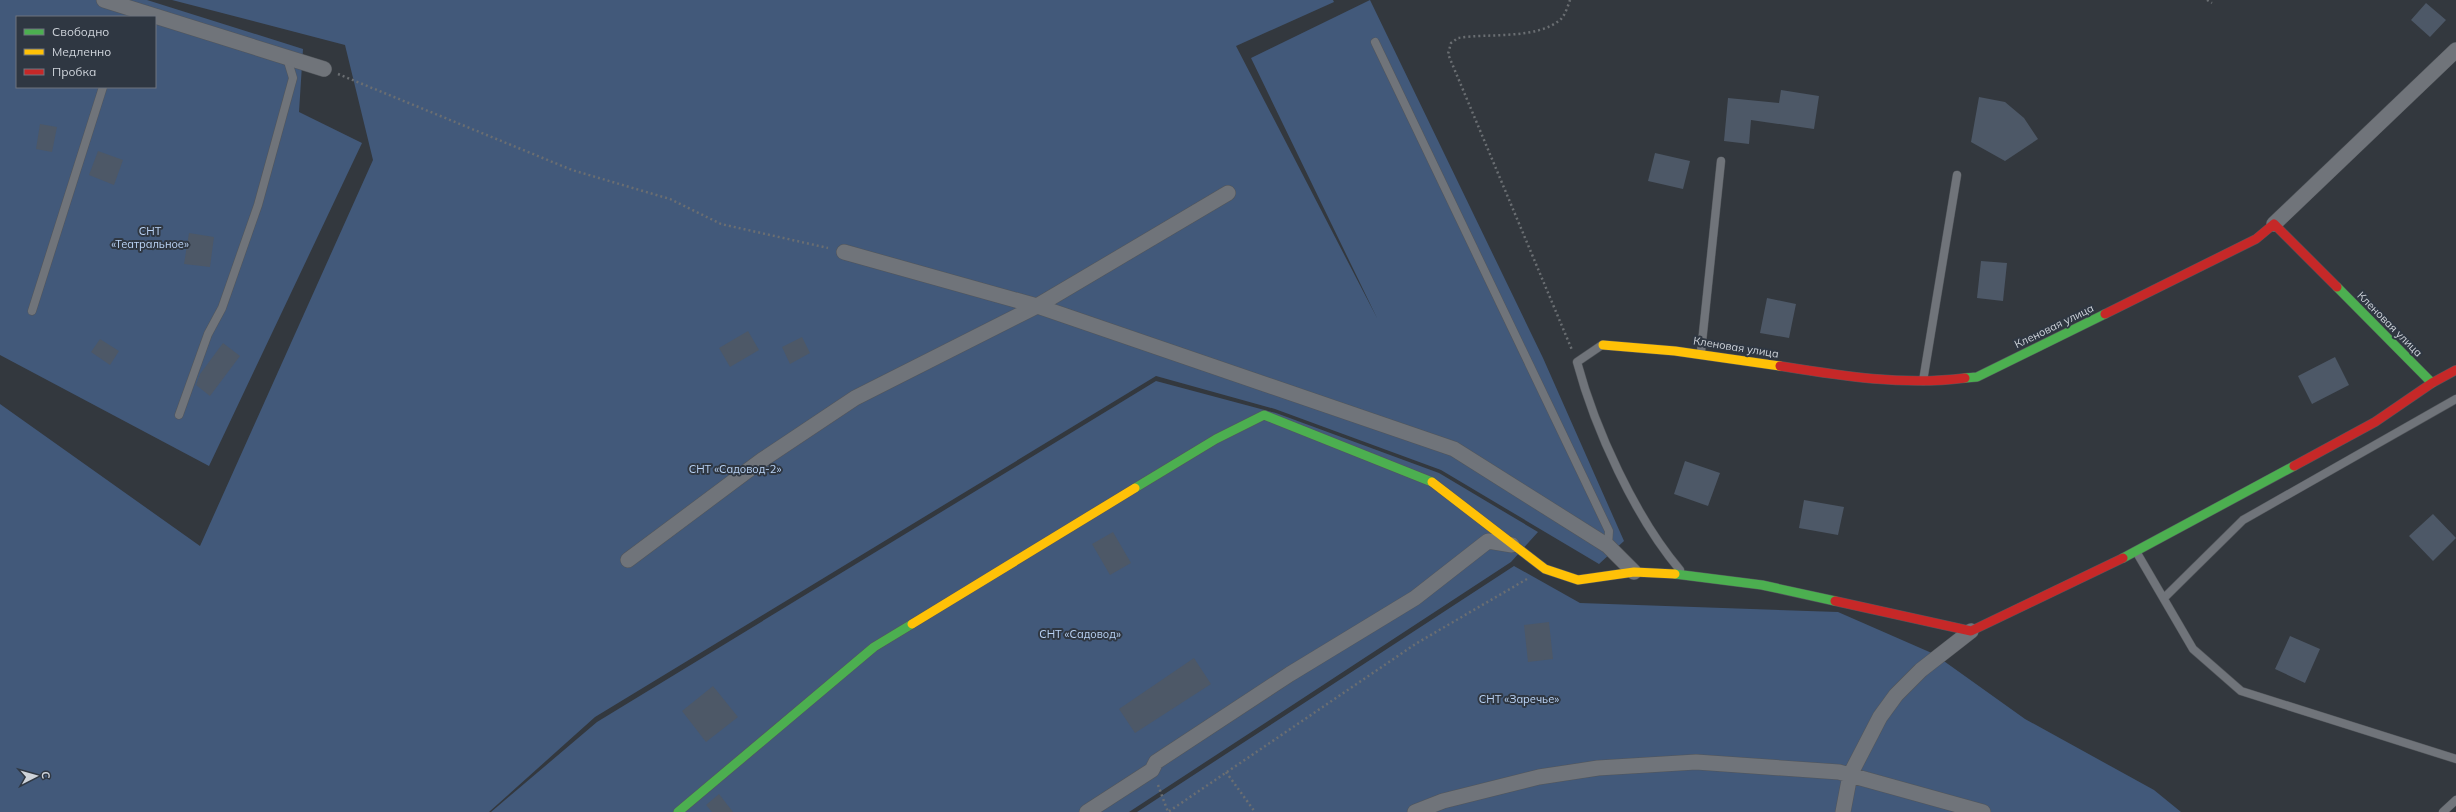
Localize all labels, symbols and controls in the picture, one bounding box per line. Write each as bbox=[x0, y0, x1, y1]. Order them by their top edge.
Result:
legend bbox=[16, 16, 156, 88]
text: Свободно bbox=[52, 24, 109, 39]
text: Медленно bbox=[52, 44, 111, 59]
text: Пробка bbox=[52, 64, 96, 79]
park label: СНТ «Театральное» bbox=[111, 224, 189, 251]
street label: Кленовая улица bbox=[2354, 288, 2426, 360]
street label: Кленовая улица bbox=[2012, 301, 2096, 351]
street label: Кленовая улица bbox=[1692, 333, 1780, 361]
park label: СНТ «Садовод-2» bbox=[689, 462, 781, 476]
park label: СНТ «Садовод» bbox=[1039, 627, 1121, 641]
park label: СНТ «Заречье» bbox=[1479, 692, 1559, 706]
north arrow bbox=[16, 756, 56, 796]
text: С bbox=[39, 770, 53, 780]

